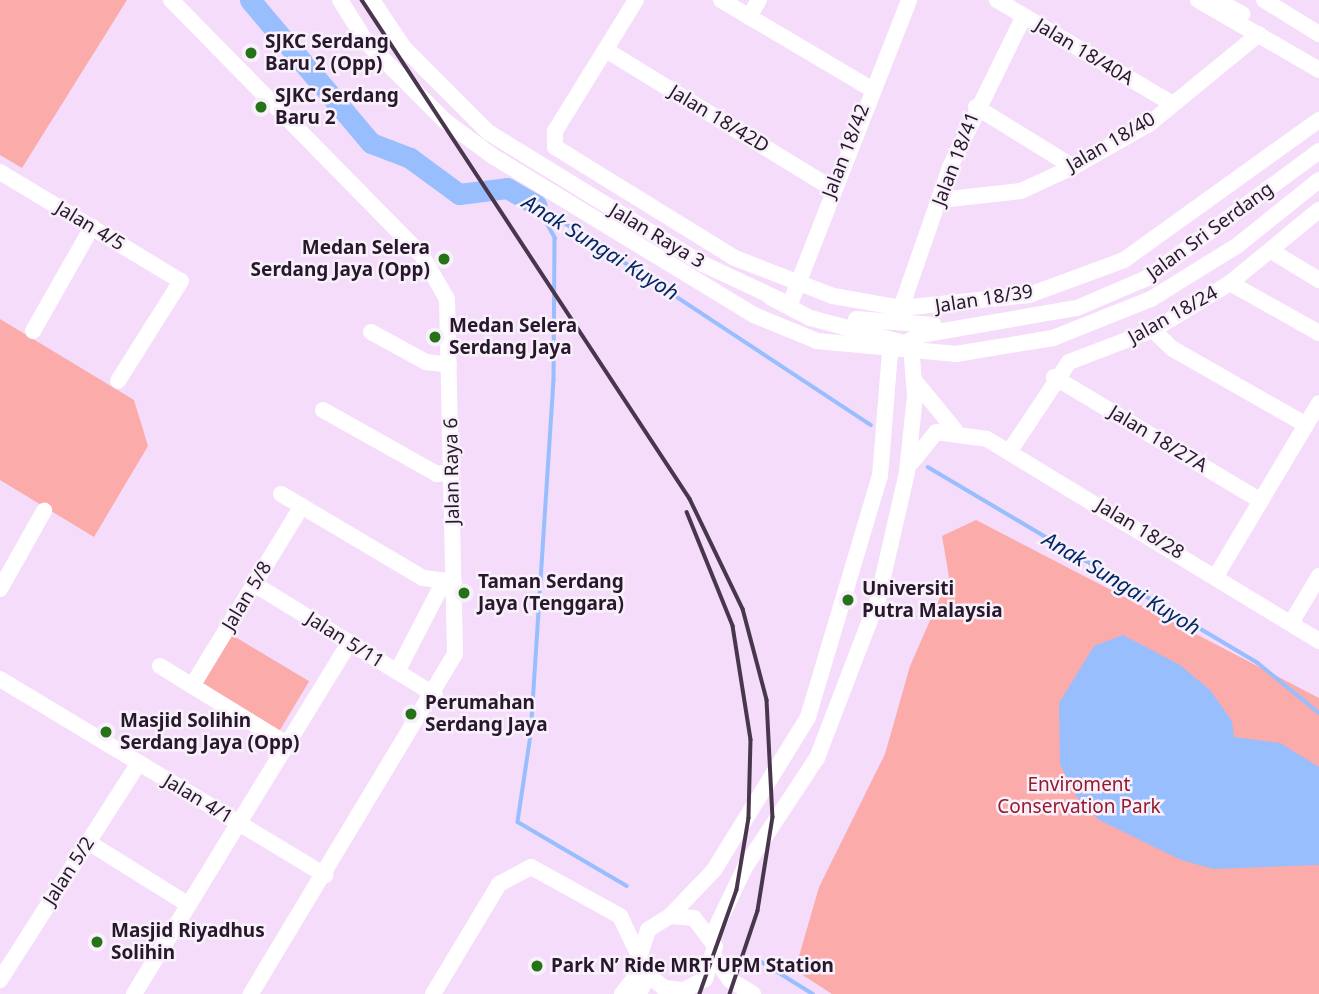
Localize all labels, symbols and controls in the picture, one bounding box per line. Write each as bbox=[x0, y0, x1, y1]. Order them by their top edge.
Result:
street label: Jalan 18/40A bbox=[1031, 14, 1137, 90]
place label: SJKC Serdang Baru 2 (Opp) bbox=[265, 31, 389, 75]
marker: SJKC Serdang Baru 2 (Opp) bbox=[243, 45, 259, 61]
street label: Jalan 18/42D bbox=[665, 80, 773, 158]
place label: SJKC Serdang Baru 2 bbox=[275, 85, 399, 129]
marker: SJKC Serdang Baru 2 bbox=[253, 99, 269, 115]
street label: Jalan 18/42 bbox=[818, 101, 874, 201]
street label: Jalan 18/40 bbox=[1063, 107, 1159, 177]
street label: Jalan 18/41 bbox=[928, 109, 984, 209]
street label: Jalan Sri Serdang bbox=[1142, 178, 1278, 284]
water label: Anak Sungai Kuyoh bbox=[518, 189, 684, 305]
street label: Jalan 4/5 bbox=[51, 196, 129, 256]
street label: Jalan Raya 3 bbox=[605, 199, 709, 273]
place label: Medan Selera Serdang Jaya (Opp) bbox=[251, 237, 430, 281]
marker: Medan Selera Serdang Jaya (Opp) bbox=[436, 251, 452, 267]
street label: Jalan 18/39 bbox=[934, 280, 1034, 318]
street label: Jalan 18/24 bbox=[1124, 281, 1222, 349]
place label: Medan Selera Serdang Jaya bbox=[449, 315, 577, 359]
marker: Medan Selera Serdang Jaya bbox=[427, 329, 443, 345]
street label: Jalan 18/27A bbox=[1105, 401, 1211, 477]
street label: Jalan Raya 6 bbox=[440, 417, 464, 525]
street label: Jalan 18/28 bbox=[1092, 494, 1188, 564]
water label: Anak Sungai Kuyoh bbox=[1039, 526, 1205, 640]
street label: Jalan 5/8 bbox=[217, 557, 277, 635]
place label: Taman Serdang Jaya (Tenggara) bbox=[478, 571, 624, 615]
place label: Universiti Putra Malaysia bbox=[862, 578, 1003, 622]
marker: Taman Serdang Jaya (Tenggara) bbox=[456, 585, 472, 601]
marker: Universiti Putra Malaysia bbox=[840, 592, 856, 608]
street label: Jalan 5/11 bbox=[302, 607, 388, 673]
place label: Perumahan Serdang Jaya bbox=[425, 692, 548, 736]
marker: Perumahan Serdang Jaya bbox=[403, 706, 419, 722]
place label: Masjid Solihin Serdang Jaya (Opp) bbox=[120, 710, 299, 754]
marker: Masjid Solihin Serdang Jaya (Opp) bbox=[98, 724, 114, 740]
street label: Jalan 4/1 bbox=[159, 769, 237, 829]
park label: Enviroment Conservation Park bbox=[997, 774, 1161, 818]
street label: Jalan 5/2 bbox=[38, 833, 100, 909]
place label: Masjid Riyadhus Solihin bbox=[111, 920, 265, 964]
marker: Masjid Riyadhus Solihin bbox=[89, 934, 105, 950]
place label: Park N’ Ride MRT UPM Station bbox=[551, 955, 834, 977]
marker: Park N’ Ride MRT UPM Station bbox=[529, 958, 545, 974]

